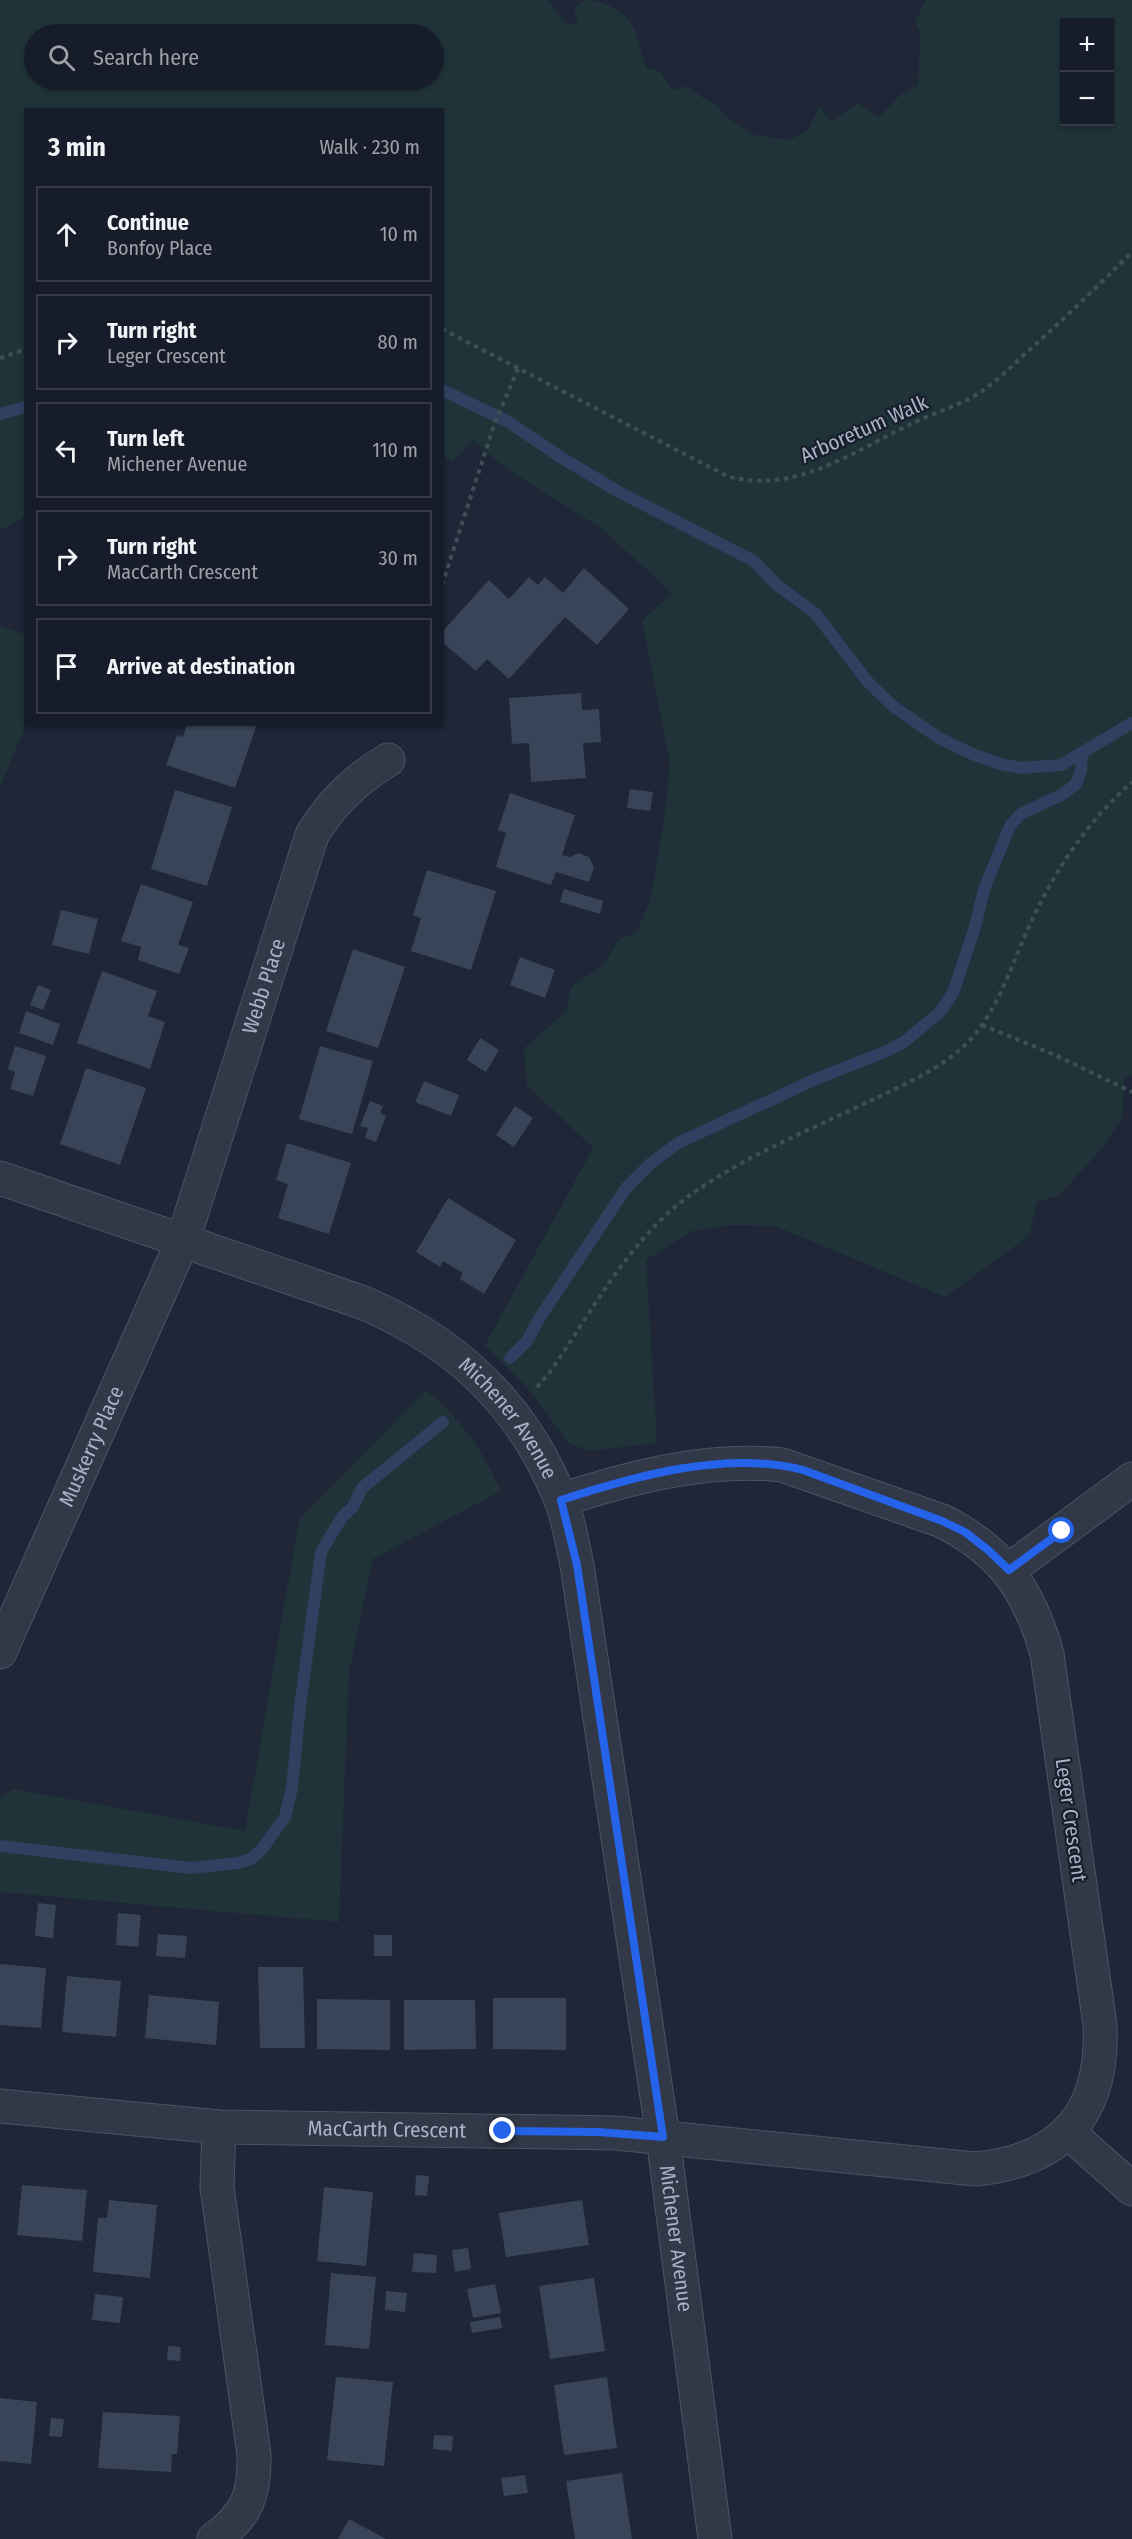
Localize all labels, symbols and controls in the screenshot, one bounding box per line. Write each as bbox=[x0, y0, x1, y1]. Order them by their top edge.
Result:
map controls bbox=[1060, 18, 1114, 126]
button: + bbox=[1060, 18, 1114, 72]
search box bbox=[24, 24, 444, 90]
icon: search bbox=[45, 41, 78, 74]
text: Search here bbox=[93, 44, 199, 71]
button: − bbox=[1060, 72, 1114, 126]
text: 3 min bbox=[48, 132, 106, 163]
text: Walk · 230 m bbox=[319, 135, 420, 159]
text: Continue bbox=[107, 209, 189, 236]
icon: ahead bbox=[50, 218, 83, 251]
text: 10 m bbox=[380, 222, 418, 246]
text: Bonfoy Place bbox=[107, 236, 212, 260]
text: Turn right bbox=[107, 317, 196, 344]
icon: right bbox=[50, 326, 83, 359]
text: 80 m bbox=[378, 330, 418, 354]
text: Leger Crescent bbox=[107, 344, 226, 368]
street label: Arboretum Walk bbox=[796, 389, 932, 469]
text: Turn left bbox=[107, 425, 185, 452]
icon: left bbox=[50, 434, 83, 467]
text: 110 m bbox=[372, 438, 418, 462]
text: Michener Avenue bbox=[107, 452, 247, 476]
text: Turn right bbox=[107, 533, 196, 560]
icon: right bbox=[50, 542, 83, 575]
text: 30 m bbox=[378, 546, 418, 570]
text: MacCarth Crescent bbox=[107, 560, 258, 584]
icon: arrive bbox=[50, 650, 83, 683]
text: Arrive at destination bbox=[107, 653, 295, 680]
street label: Webb Place bbox=[236, 935, 291, 1037]
street label: Michener Avenue bbox=[453, 1352, 563, 1483]
street label: Muskerry Place bbox=[53, 1382, 129, 1511]
route start bbox=[1048, 1517, 1074, 1543]
street label: Leger Crescent bbox=[1049, 1756, 1093, 1884]
street label: MacCarth Crescent bbox=[307, 2115, 467, 2144]
route end bbox=[489, 2117, 515, 2143]
street label: Michener Avenue bbox=[654, 2164, 698, 2313]

